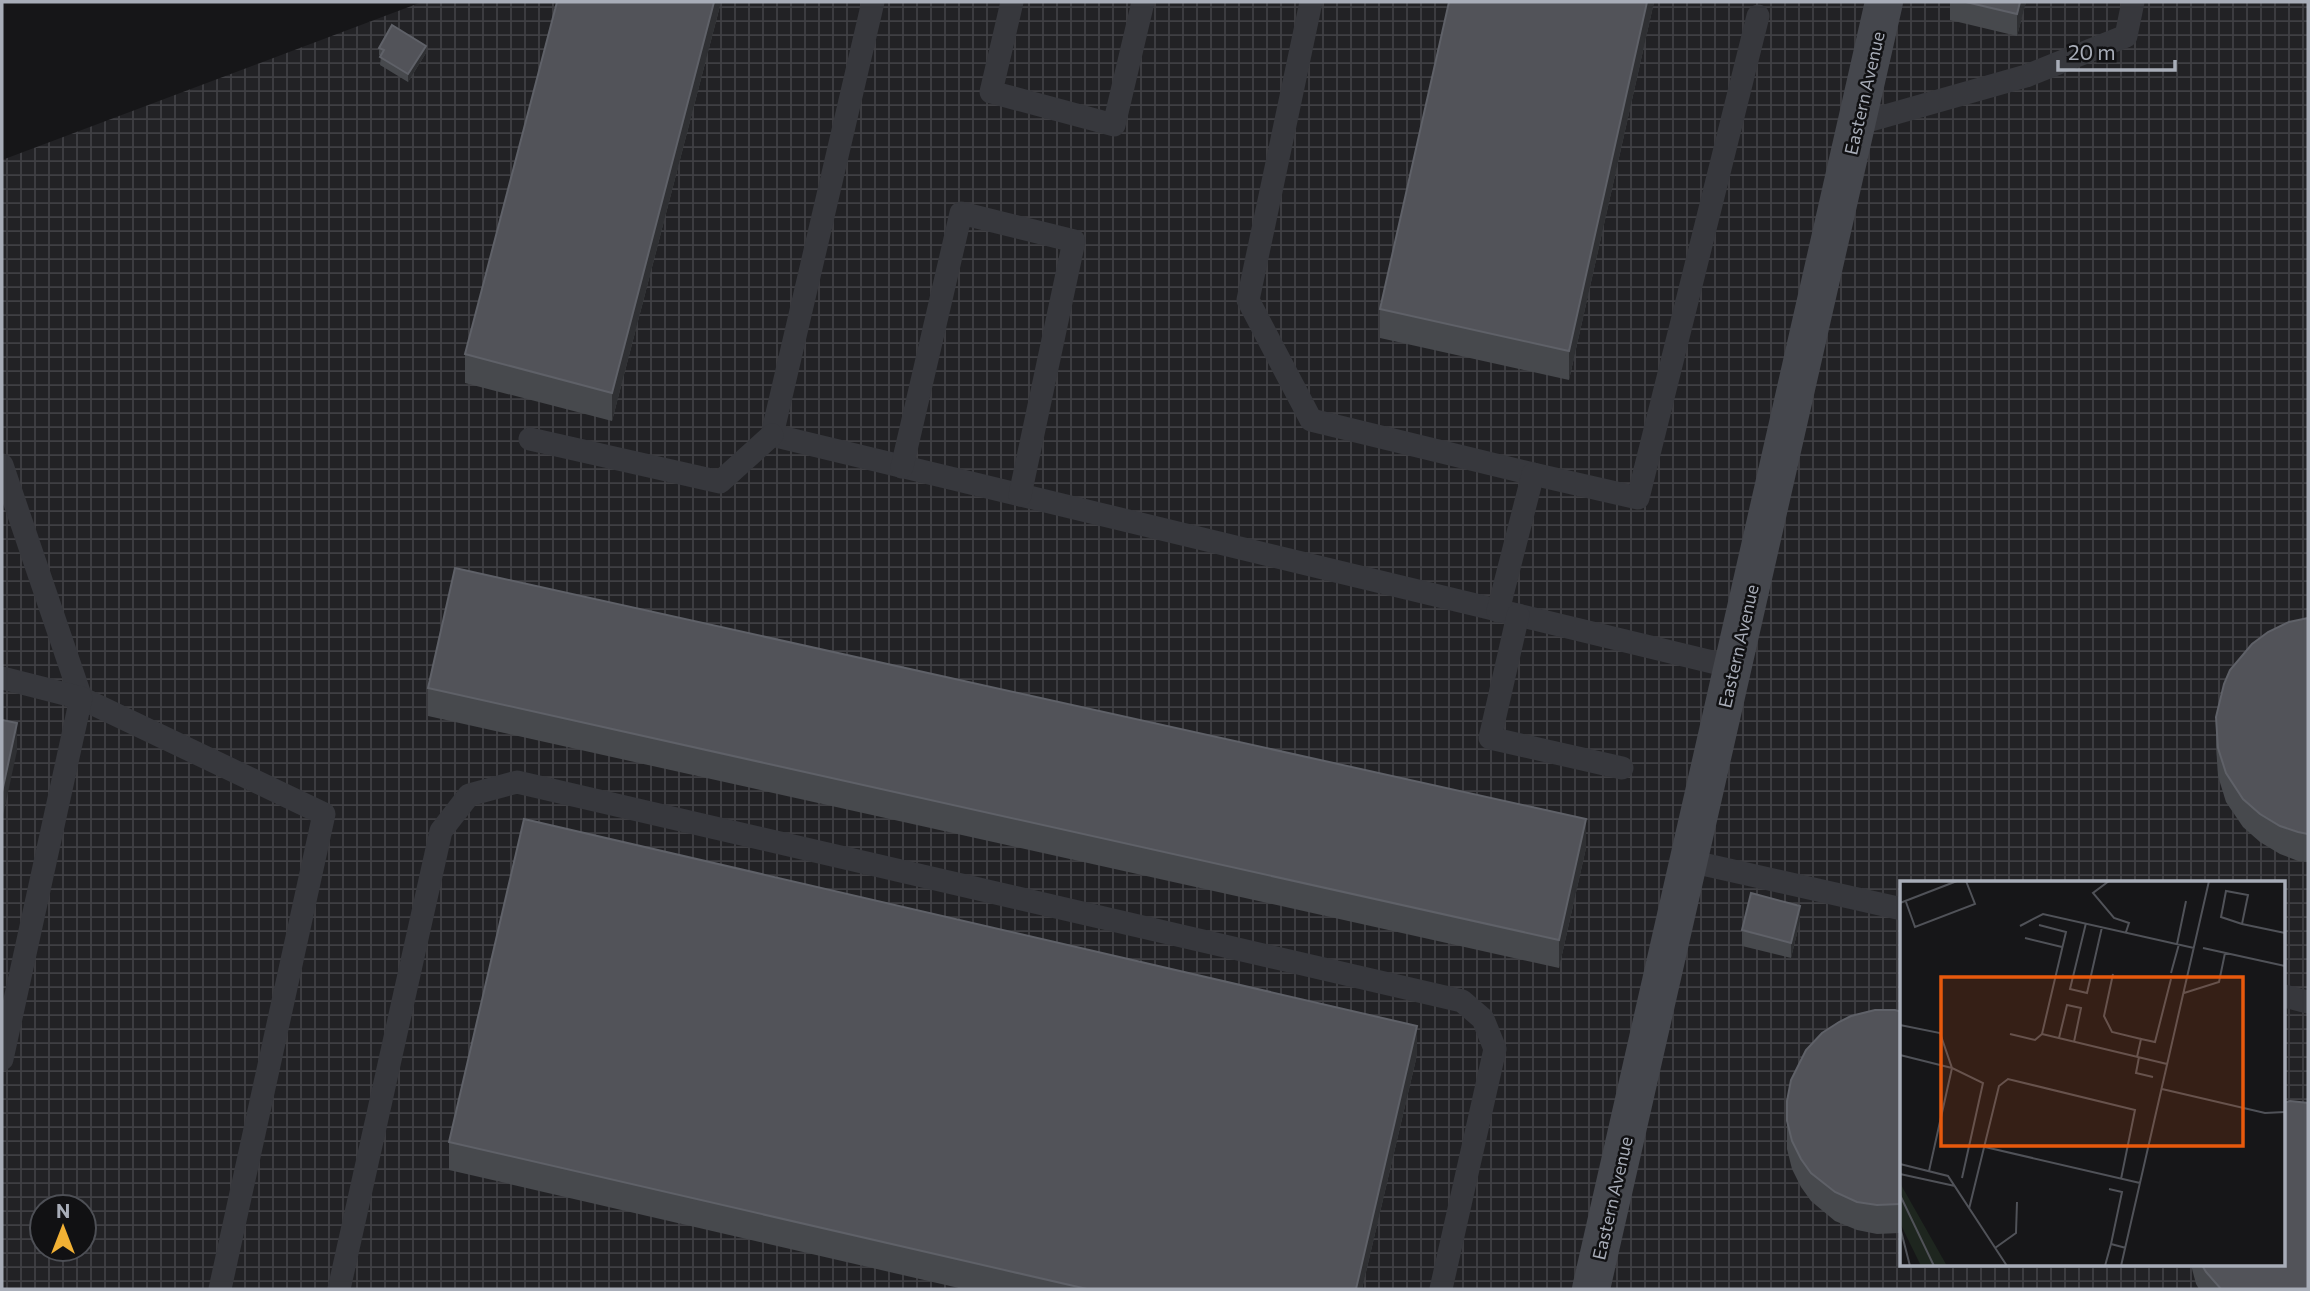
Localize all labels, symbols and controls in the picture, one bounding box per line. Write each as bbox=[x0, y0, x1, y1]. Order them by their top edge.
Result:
scale bar bbox=[2058, 28, 2175, 72]
street label: Eastern Avenue bbox=[1839, 29, 1889, 157]
text: 20 m bbox=[2068, 39, 2116, 64]
street label: Eastern Avenue bbox=[1713, 582, 1763, 710]
inset map bbox=[1900, 881, 2286, 1266]
street label: Eastern Avenue bbox=[1587, 1134, 1637, 1262]
north arrow bbox=[28, 1193, 98, 1263]
text: N bbox=[56, 1199, 70, 1222]

